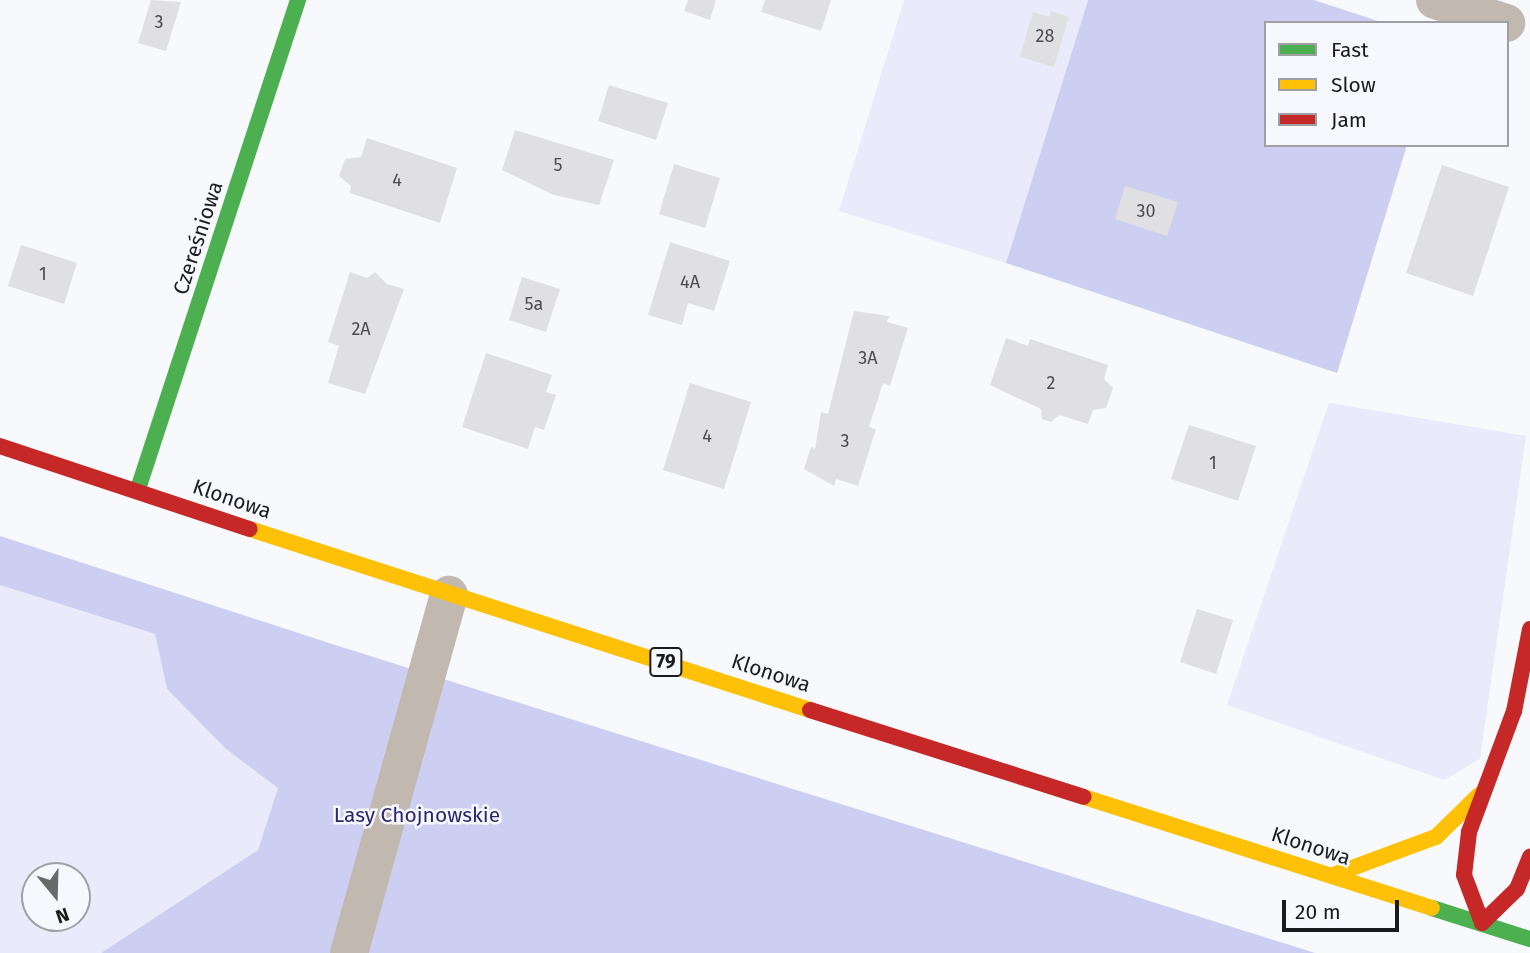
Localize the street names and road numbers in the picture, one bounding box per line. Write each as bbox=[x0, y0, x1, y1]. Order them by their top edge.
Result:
street label: Czereśniowa bbox=[168, 178, 228, 298]
street label: Klonowa bbox=[189, 474, 275, 524]
road number: 79 bbox=[648, 646, 684, 678]
street label: Klonowa bbox=[728, 648, 814, 698]
street label: Klonowa bbox=[1268, 821, 1354, 871]

